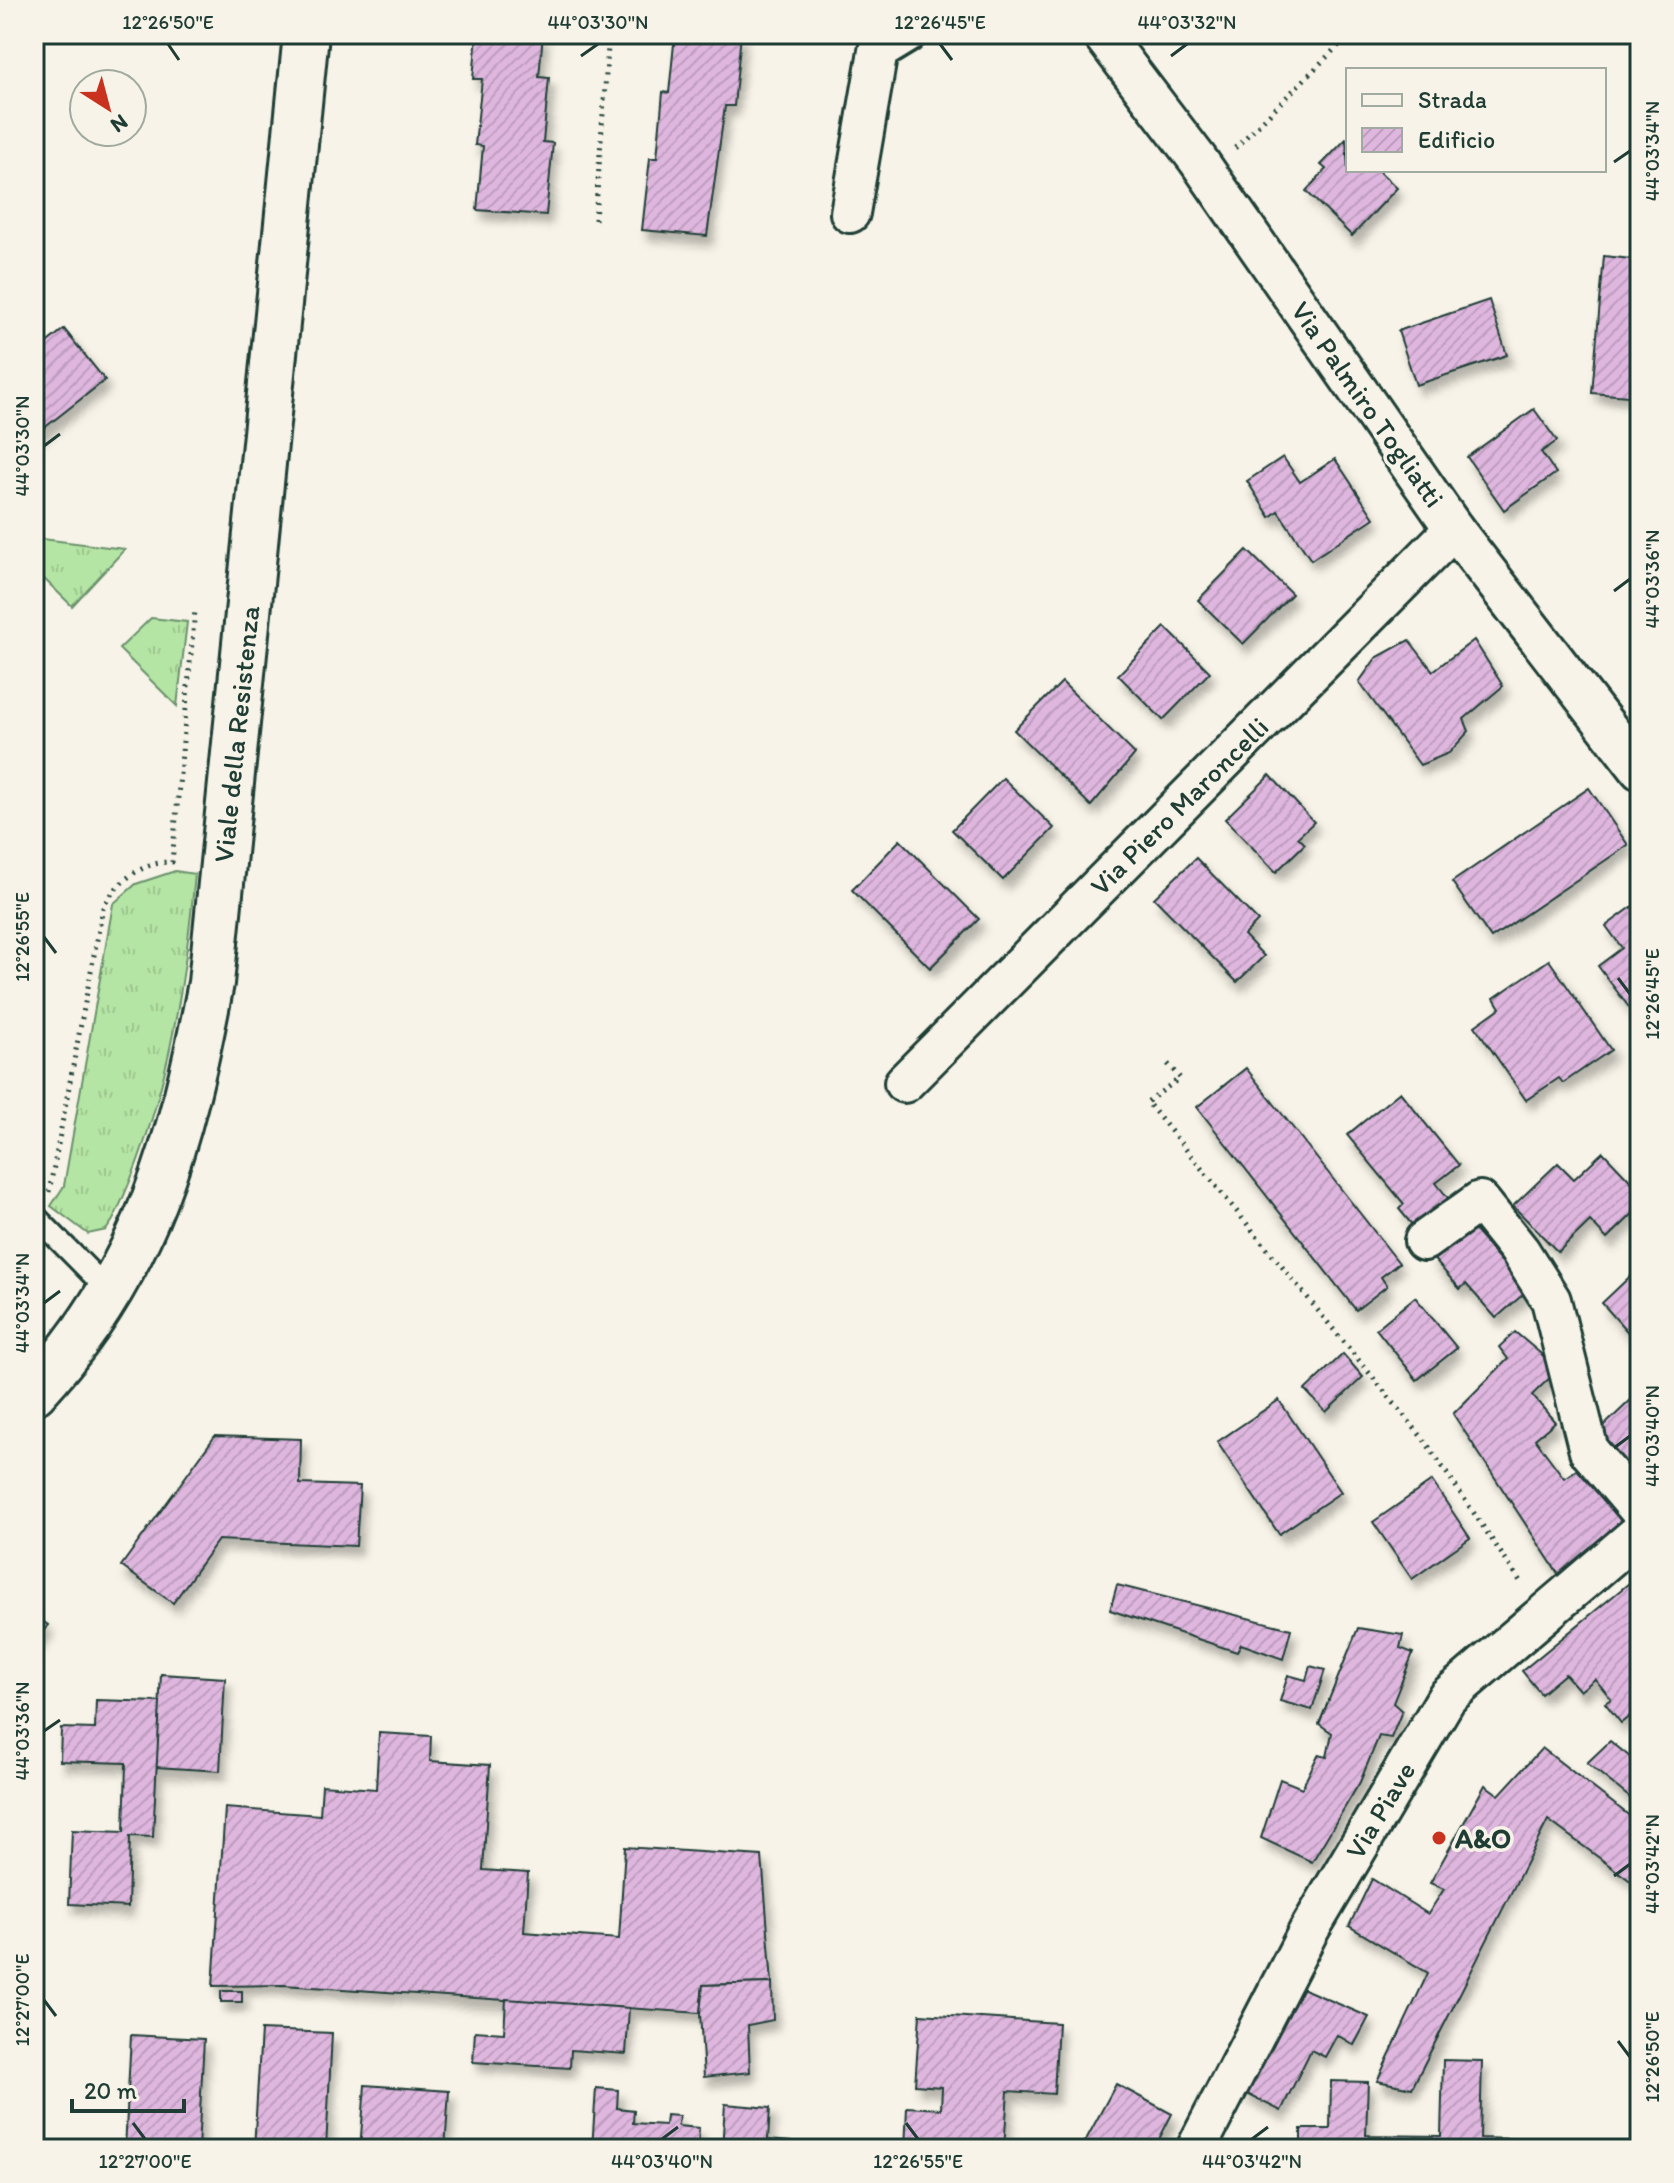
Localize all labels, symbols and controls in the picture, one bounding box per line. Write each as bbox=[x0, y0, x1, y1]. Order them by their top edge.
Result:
text: 12°26'50"E bbox=[122, 10, 214, 34]
text: 44°03'30"N bbox=[548, 10, 648, 34]
text: 12°26'45"E bbox=[894, 10, 986, 34]
text: 44°03'32"N bbox=[1137, 10, 1237, 34]
north arrow bbox=[68, 68, 148, 148]
legend bbox=[1346, 68, 1606, 172]
text: Strada bbox=[1418, 85, 1487, 114]
text: 44°03'34"N bbox=[1640, 101, 1664, 201]
text: N bbox=[106, 108, 133, 139]
text: Edificio bbox=[1418, 125, 1495, 154]
street label: Via Palmiro Togliatti bbox=[1284, 294, 1452, 514]
text: 44°03'30"N bbox=[10, 396, 34, 496]
text: 44°03'36"N bbox=[1640, 529, 1664, 629]
street label: Viale della Resistenza bbox=[206, 603, 266, 864]
street label: Via Piero Maroncelli bbox=[1083, 710, 1275, 902]
text: 12°26'55"E bbox=[10, 892, 34, 982]
text: 12°26'45"E bbox=[1640, 948, 1664, 1040]
text: 44°03'34"N bbox=[10, 1253, 34, 1353]
text: 44°03'40"N bbox=[1640, 1385, 1664, 1487]
text: 44°03'36"N bbox=[10, 1681, 34, 1781]
street label: Via Piave bbox=[1338, 1755, 1422, 1865]
text: 44°03'42"N bbox=[1640, 1814, 1664, 1914]
place label: A&O bbox=[1454, 1821, 1511, 1855]
marker: A&O bbox=[1430, 1829, 1448, 1847]
text: 12°27'00"E bbox=[10, 1954, 34, 2046]
text: 12°26'50"E bbox=[1640, 2011, 1664, 2103]
scale bar bbox=[72, 2063, 184, 2113]
text: 20 m bbox=[84, 2076, 137, 2105]
text: 12°27'00"E bbox=[99, 2149, 191, 2173]
text: 44°03'40"N bbox=[611, 2149, 713, 2173]
text: 12°26'55"E bbox=[873, 2149, 963, 2173]
text: 44°03'42"N bbox=[1202, 2149, 1302, 2173]

